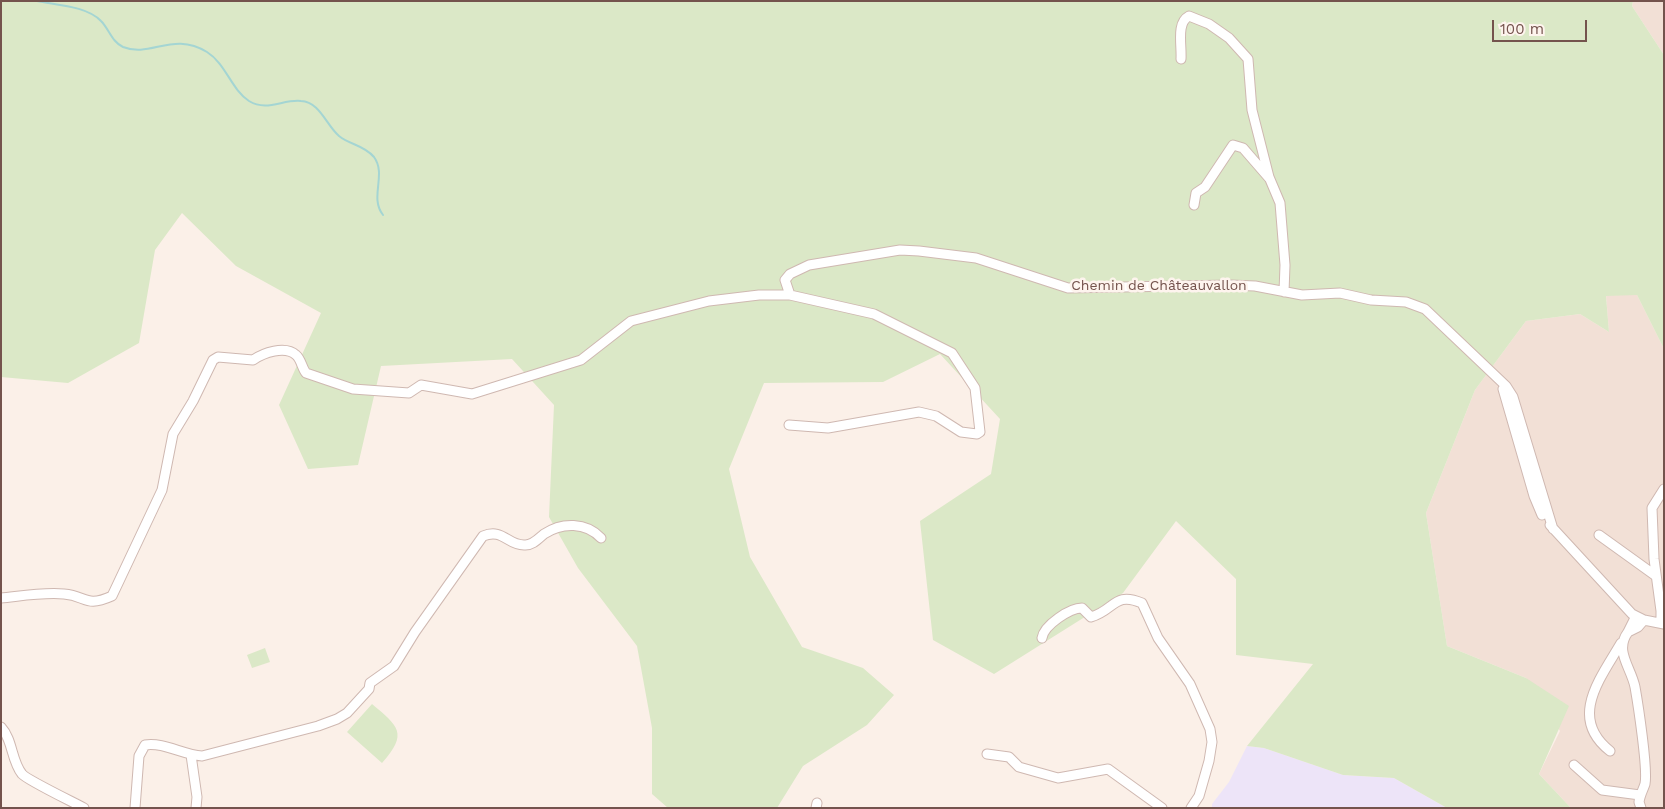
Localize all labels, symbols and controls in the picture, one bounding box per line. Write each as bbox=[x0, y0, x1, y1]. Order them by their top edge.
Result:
scale bar bbox=[1495, 10, 1590, 42]
text: 100 m bbox=[1500, 20, 1544, 38]
street label: Chemin de Châteauvallon bbox=[1071, 278, 1247, 294]

